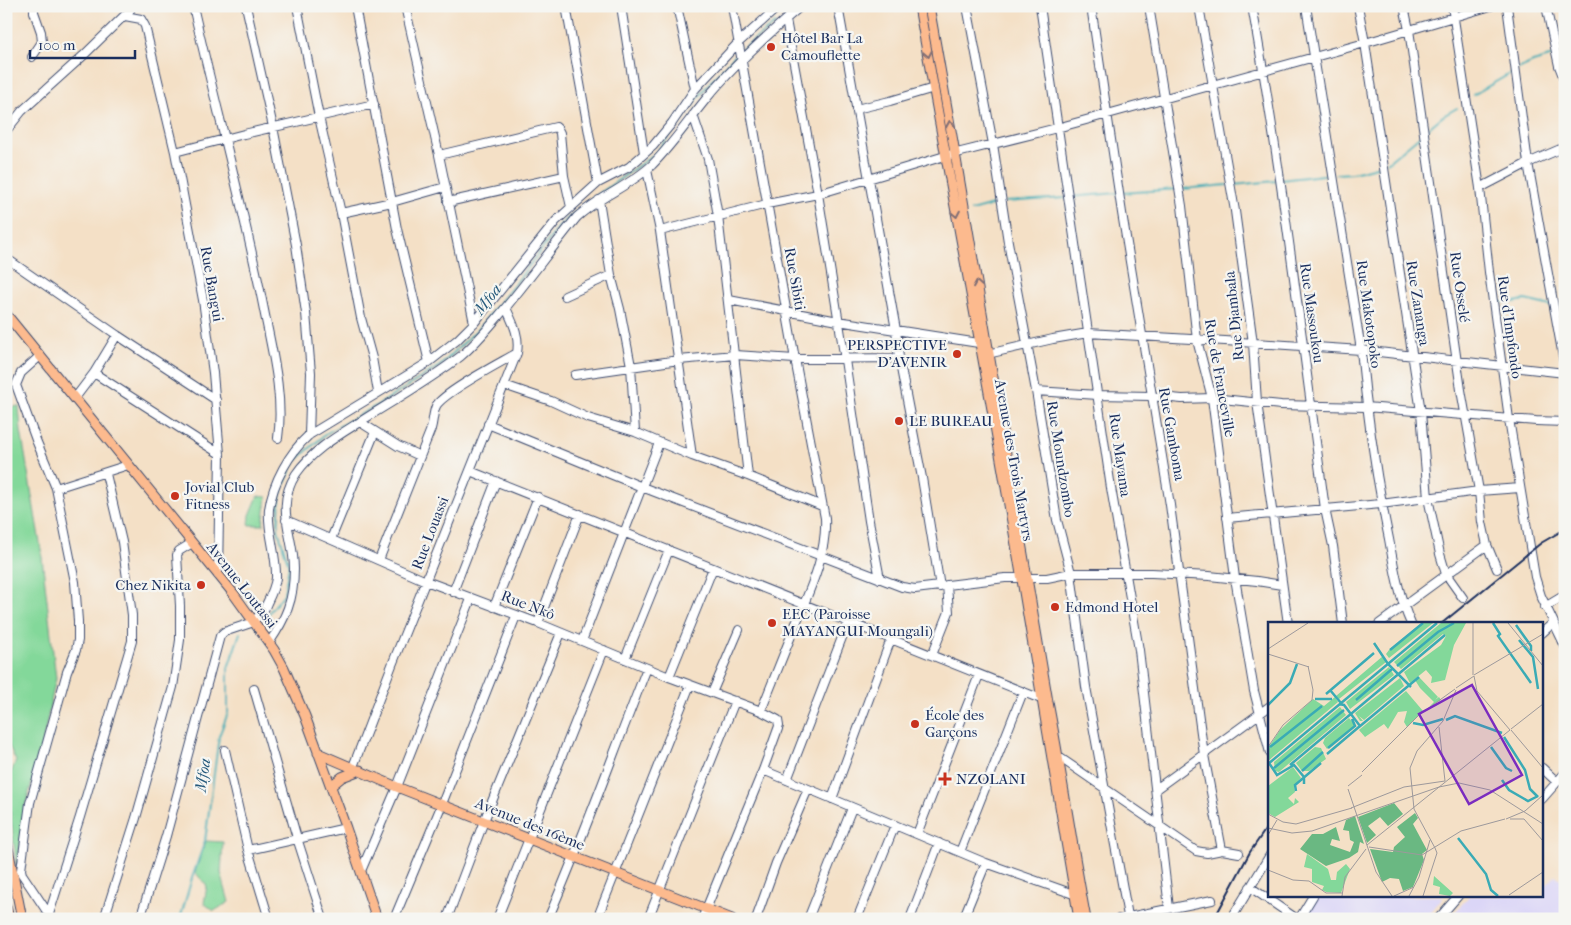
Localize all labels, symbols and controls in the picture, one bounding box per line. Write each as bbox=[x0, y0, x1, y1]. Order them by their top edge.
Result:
scale bar bbox=[30, 28, 135, 60]
place label: Hôtel Bar La Camouflette bbox=[781, 29, 864, 64]
text: 100 m bbox=[38, 36, 76, 54]
marker: Hôtel Bar La Camouflette bbox=[765, 41, 777, 53]
one-way arrow bbox=[922, 50, 932, 59]
one-way arrow bbox=[946, 120, 956, 129]
one-way arrow bbox=[950, 210, 960, 219]
street label: Rue Bangui bbox=[197, 245, 228, 324]
street label: Rue Sibiti bbox=[781, 246, 809, 312]
street label: Rue Osselé bbox=[1446, 250, 1474, 324]
street label: Rue Makotopoko bbox=[1352, 259, 1386, 370]
street label: Rue Zananga bbox=[1402, 259, 1434, 348]
street label: Rue Massoukou bbox=[1296, 262, 1328, 365]
street label: Rue Djambala bbox=[1220, 269, 1248, 362]
street label: Rue d'Impfondo bbox=[1494, 274, 1526, 380]
water label: Mfoa bbox=[469, 280, 505, 319]
one-way arrow bbox=[973, 280, 983, 289]
street label: Rue de Franceville bbox=[1201, 317, 1239, 439]
place label: PERSPECTIVE D'AVENIR bbox=[847, 336, 948, 371]
marker: PERSPECTIVE D'AVENIR bbox=[951, 348, 963, 360]
street label: Avenue des Trois Martyrs bbox=[991, 376, 1037, 543]
street label: Rue Gamboma bbox=[1155, 386, 1189, 483]
street label: Rue Moundzombo bbox=[1043, 399, 1079, 519]
place label: LE BUREAU bbox=[909, 412, 993, 430]
street label: Rue Mayama bbox=[1105, 412, 1135, 499]
marker: LE BUREAU bbox=[893, 415, 905, 427]
place label: Jovial Club Fitness bbox=[184, 478, 254, 513]
marker: Jovial Club Fitness bbox=[169, 490, 181, 502]
street label: Rue Louassi bbox=[408, 493, 452, 572]
street label: Avenue Loutassi bbox=[202, 538, 282, 632]
place label: Chez Nikita bbox=[115, 576, 192, 594]
marker: Chez Nikita bbox=[195, 579, 207, 591]
street label: Rue Nkô bbox=[499, 587, 558, 624]
place label: Edmond Hotel bbox=[1065, 598, 1158, 616]
marker: Edmond Hotel bbox=[1049, 601, 1061, 613]
place label: EEC (Paroisse MAYANGUI Moungali) bbox=[782, 605, 933, 640]
marker: EEC (Paroisse MAYANGUI Moungali) bbox=[766, 617, 778, 629]
inset map bbox=[1268, 622, 1544, 898]
place label: École des Garçons bbox=[925, 706, 985, 741]
marker: École des Garçons bbox=[909, 718, 921, 730]
water label: Mfoa bbox=[191, 757, 214, 794]
place label: NZOLANI bbox=[956, 770, 1026, 788]
marker: NZOLANI bbox=[938, 772, 952, 786]
street label: Avenue des 16ème bbox=[472, 793, 588, 854]

